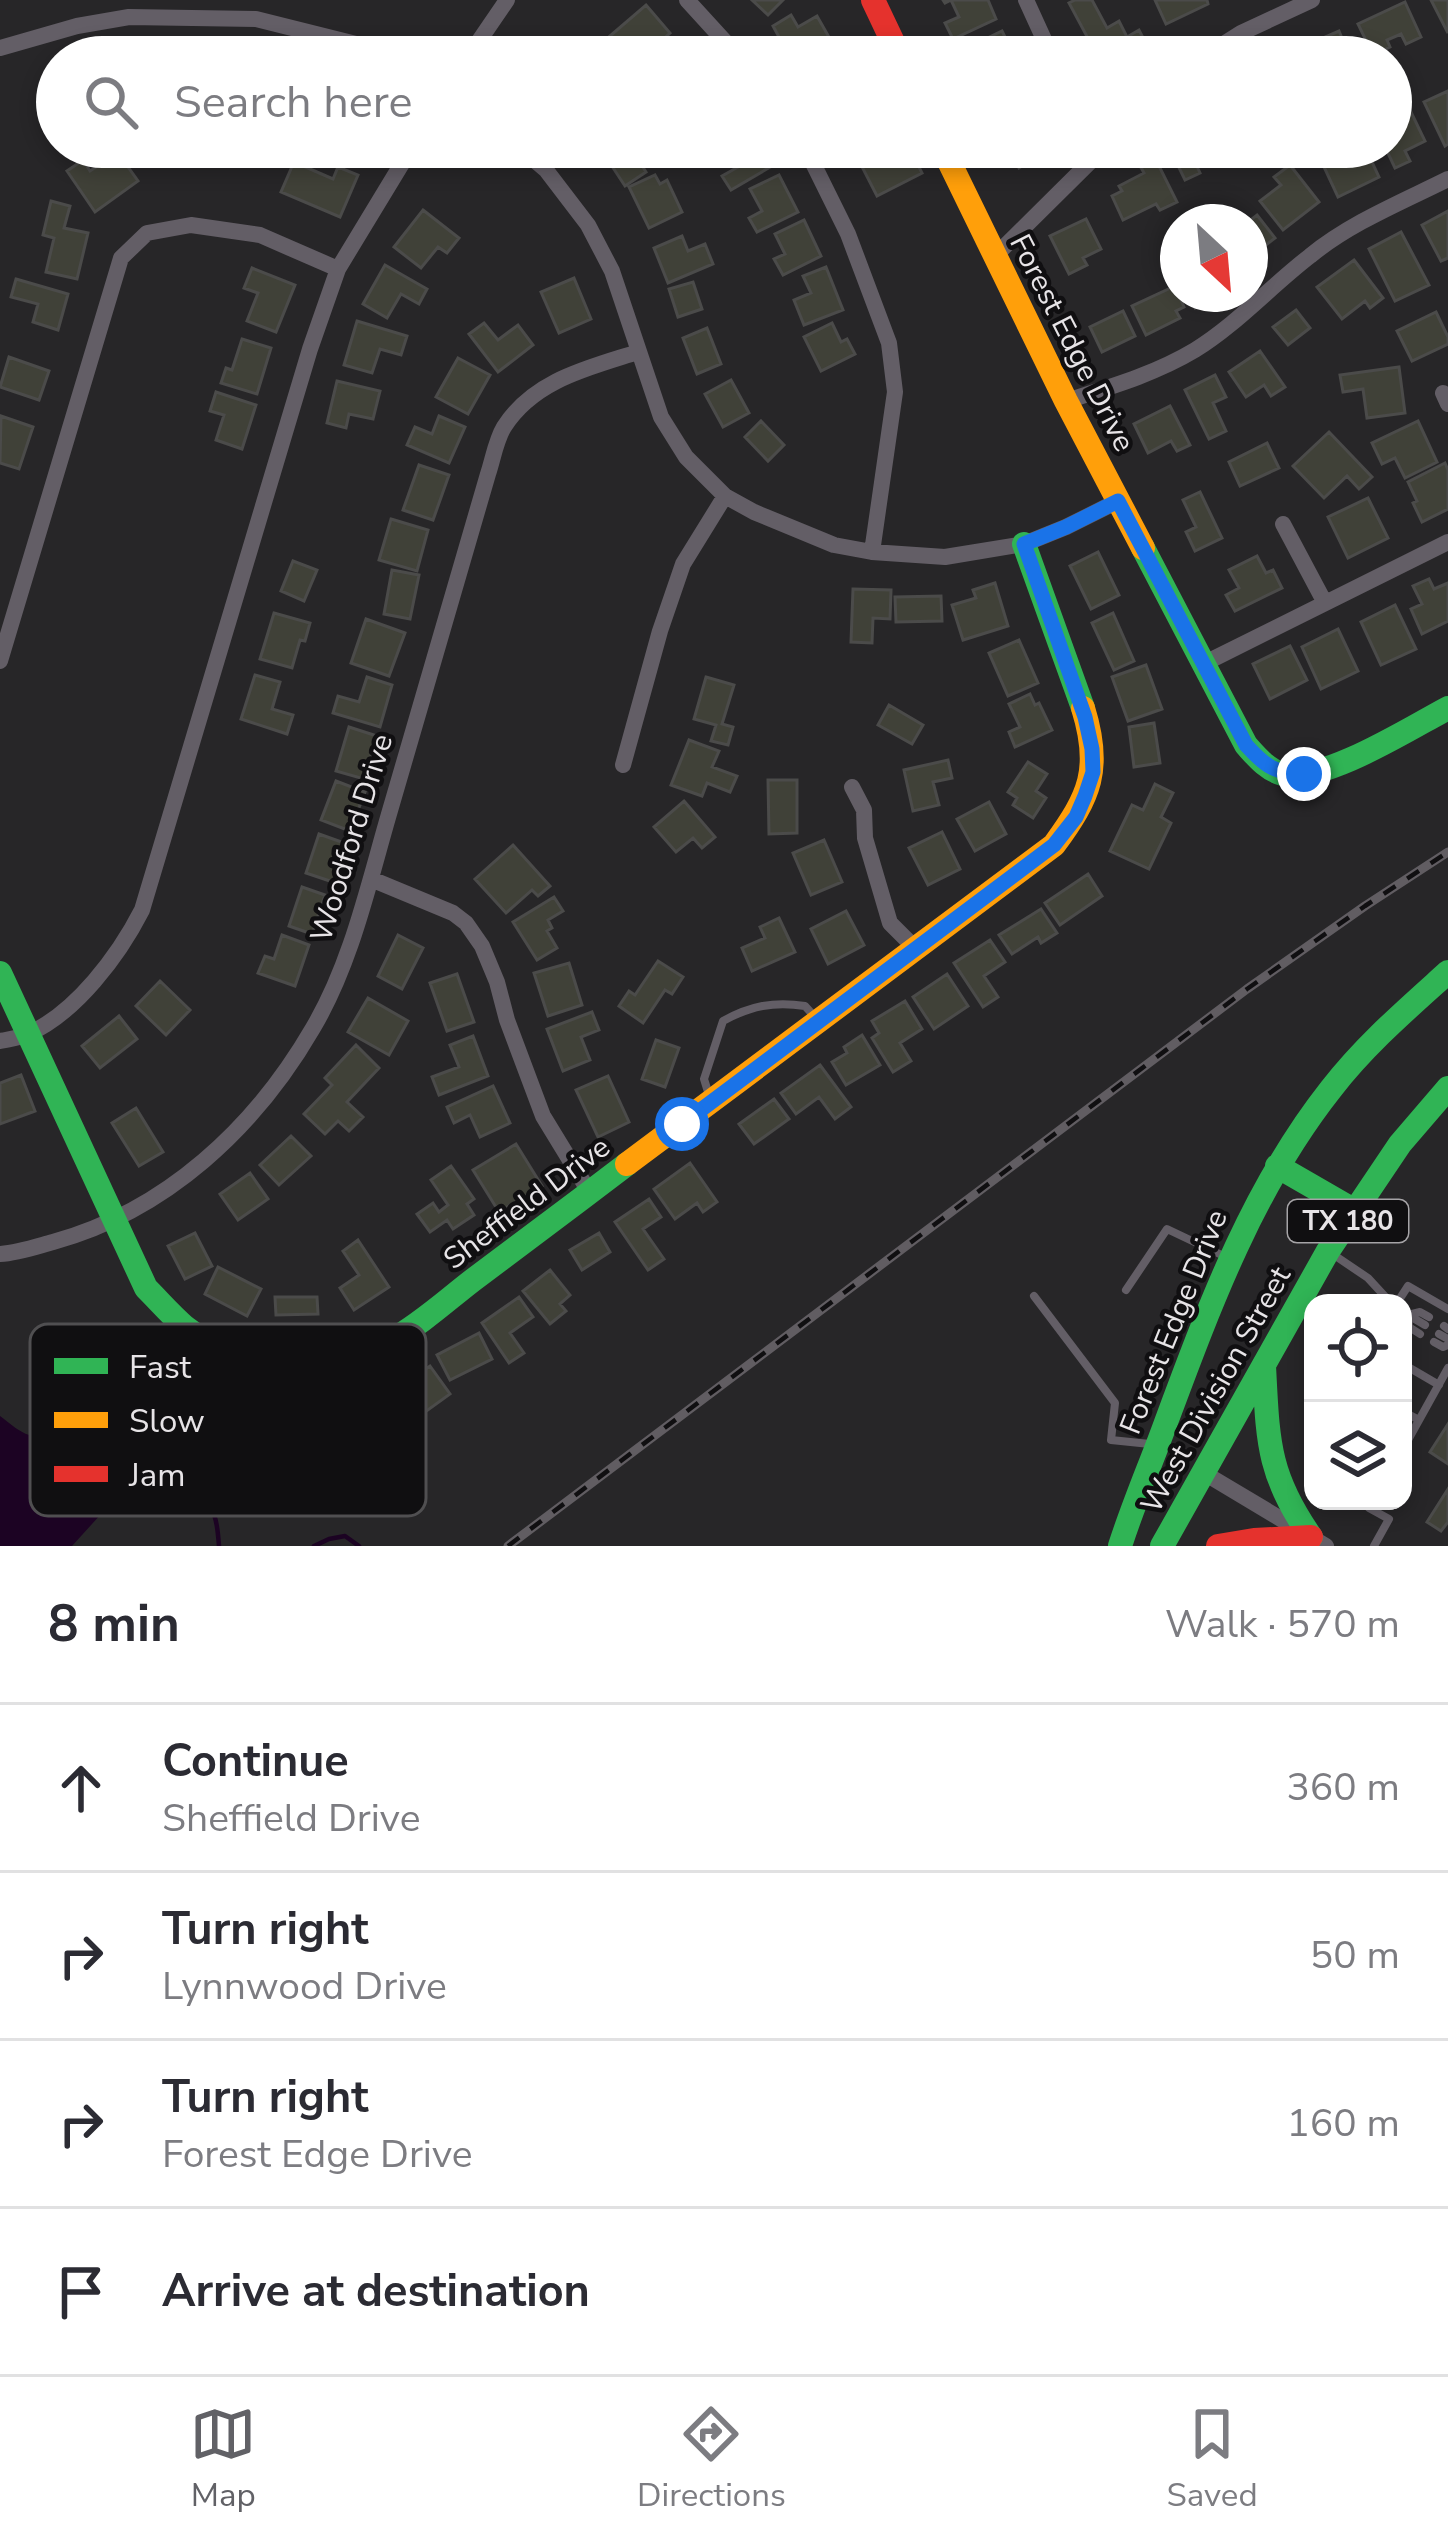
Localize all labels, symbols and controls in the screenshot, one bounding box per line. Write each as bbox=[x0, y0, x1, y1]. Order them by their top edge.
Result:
search box bbox=[36, 36, 1412, 168]
icon: search bbox=[78, 69, 144, 135]
text: Search here bbox=[174, 72, 413, 133]
north arrow bbox=[1160, 204, 1268, 312]
street label: Forest Edge Drive bbox=[1000, 227, 1144, 459]
street label: Woodford Drive bbox=[301, 729, 403, 947]
route end bbox=[1277, 747, 1331, 801]
route start bbox=[655, 1097, 709, 1151]
street label: Sheffield Drive bbox=[435, 1127, 619, 1279]
road number: TX 180 bbox=[1288, 1200, 1408, 1242]
street label: Forest Edge Drive bbox=[1110, 1204, 1238, 1440]
street label: West Division Street bbox=[1131, 1259, 1301, 1521]
map controls bbox=[1304, 1294, 1412, 1510]
button: locate bbox=[1304, 1294, 1412, 1402]
legend bbox=[30, 1324, 426, 1516]
text: Fast bbox=[129, 1345, 192, 1390]
text: Slow bbox=[129, 1399, 205, 1444]
button: layers bbox=[1304, 1402, 1412, 1510]
text: Jam bbox=[128, 1453, 185, 1498]
text: 8 min bbox=[48, 1589, 180, 1659]
text: Walk · 570 m bbox=[1165, 1598, 1400, 1651]
text: Continue bbox=[162, 1731, 349, 1792]
icon: ahead bbox=[48, 1755, 114, 1821]
text: 360 m bbox=[1286, 1761, 1400, 1814]
text: Sheffield Drive bbox=[162, 1792, 420, 1845]
text: Turn right bbox=[162, 1899, 369, 1960]
icon: right bbox=[48, 1923, 114, 1989]
text: 50 m bbox=[1310, 1929, 1400, 1982]
text: Lynnwood Drive bbox=[162, 1960, 447, 2013]
text: Turn right bbox=[162, 2067, 369, 2128]
icon: right bbox=[48, 2091, 114, 2157]
text: 160 m bbox=[1286, 2097, 1400, 2150]
text: Forest Edge Drive bbox=[162, 2128, 472, 2181]
icon: arrive bbox=[48, 2259, 114, 2325]
text: Arrive at destination bbox=[162, 2261, 590, 2322]
tab: Map bbox=[190, 2401, 256, 2518]
tab: Directions bbox=[637, 2401, 786, 2518]
tab: Saved bbox=[1166, 2401, 1258, 2518]

